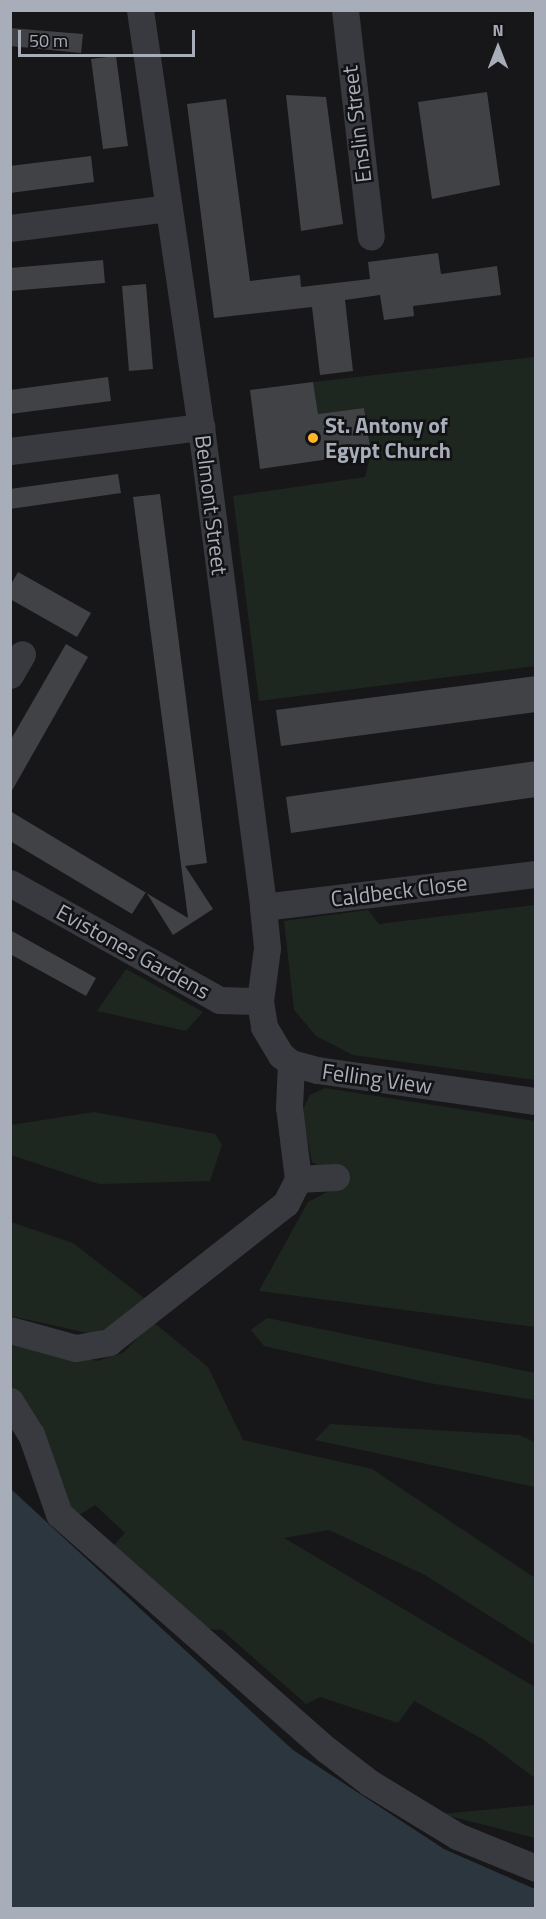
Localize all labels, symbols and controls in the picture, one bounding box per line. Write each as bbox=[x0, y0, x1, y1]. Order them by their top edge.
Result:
scale bar bbox=[21, 18, 198, 56]
north arrow bbox=[468, 18, 528, 78]
text: N bbox=[492, 18, 504, 42]
text: 50 m bbox=[29, 27, 68, 54]
street label: Enslin Street bbox=[337, 64, 377, 184]
place label: St. Antony of Egypt Church bbox=[325, 412, 451, 464]
marker: St. Antony of Egypt Church bbox=[306, 431, 320, 445]
street label: Belmont Street bbox=[189, 434, 233, 576]
street label: Caldbeck Close bbox=[329, 870, 469, 912]
street label: Evistones Gardens bbox=[52, 899, 214, 1005]
street label: Felling View bbox=[320, 1058, 434, 1100]

